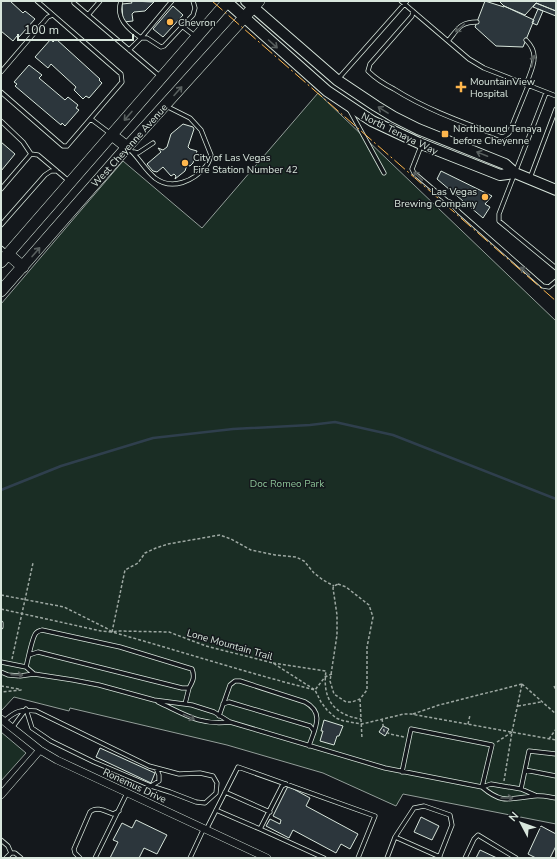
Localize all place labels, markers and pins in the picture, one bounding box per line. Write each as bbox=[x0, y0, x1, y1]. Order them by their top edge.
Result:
place label: Chevron bbox=[178, 16, 216, 30]
marker: Chevron bbox=[165, 17, 175, 27]
place label: MountainView Hospital bbox=[470, 75, 536, 101]
marker: MountainView Hospital bbox=[455, 81, 467, 93]
place label: Northbound Tenaya before Cheyenne bbox=[453, 122, 542, 148]
marker: Northbound Tenaya before Cheyenne bbox=[440, 129, 450, 139]
place label: City of Las Vegas Fire Station Number 42 bbox=[193, 151, 298, 177]
marker: City of Las Vegas Fire Station Number 42 bbox=[180, 158, 190, 168]
place label: Las Vegas Brewing Company bbox=[394, 185, 478, 211]
marker: Las Vegas Brewing Company bbox=[480, 192, 490, 202]

